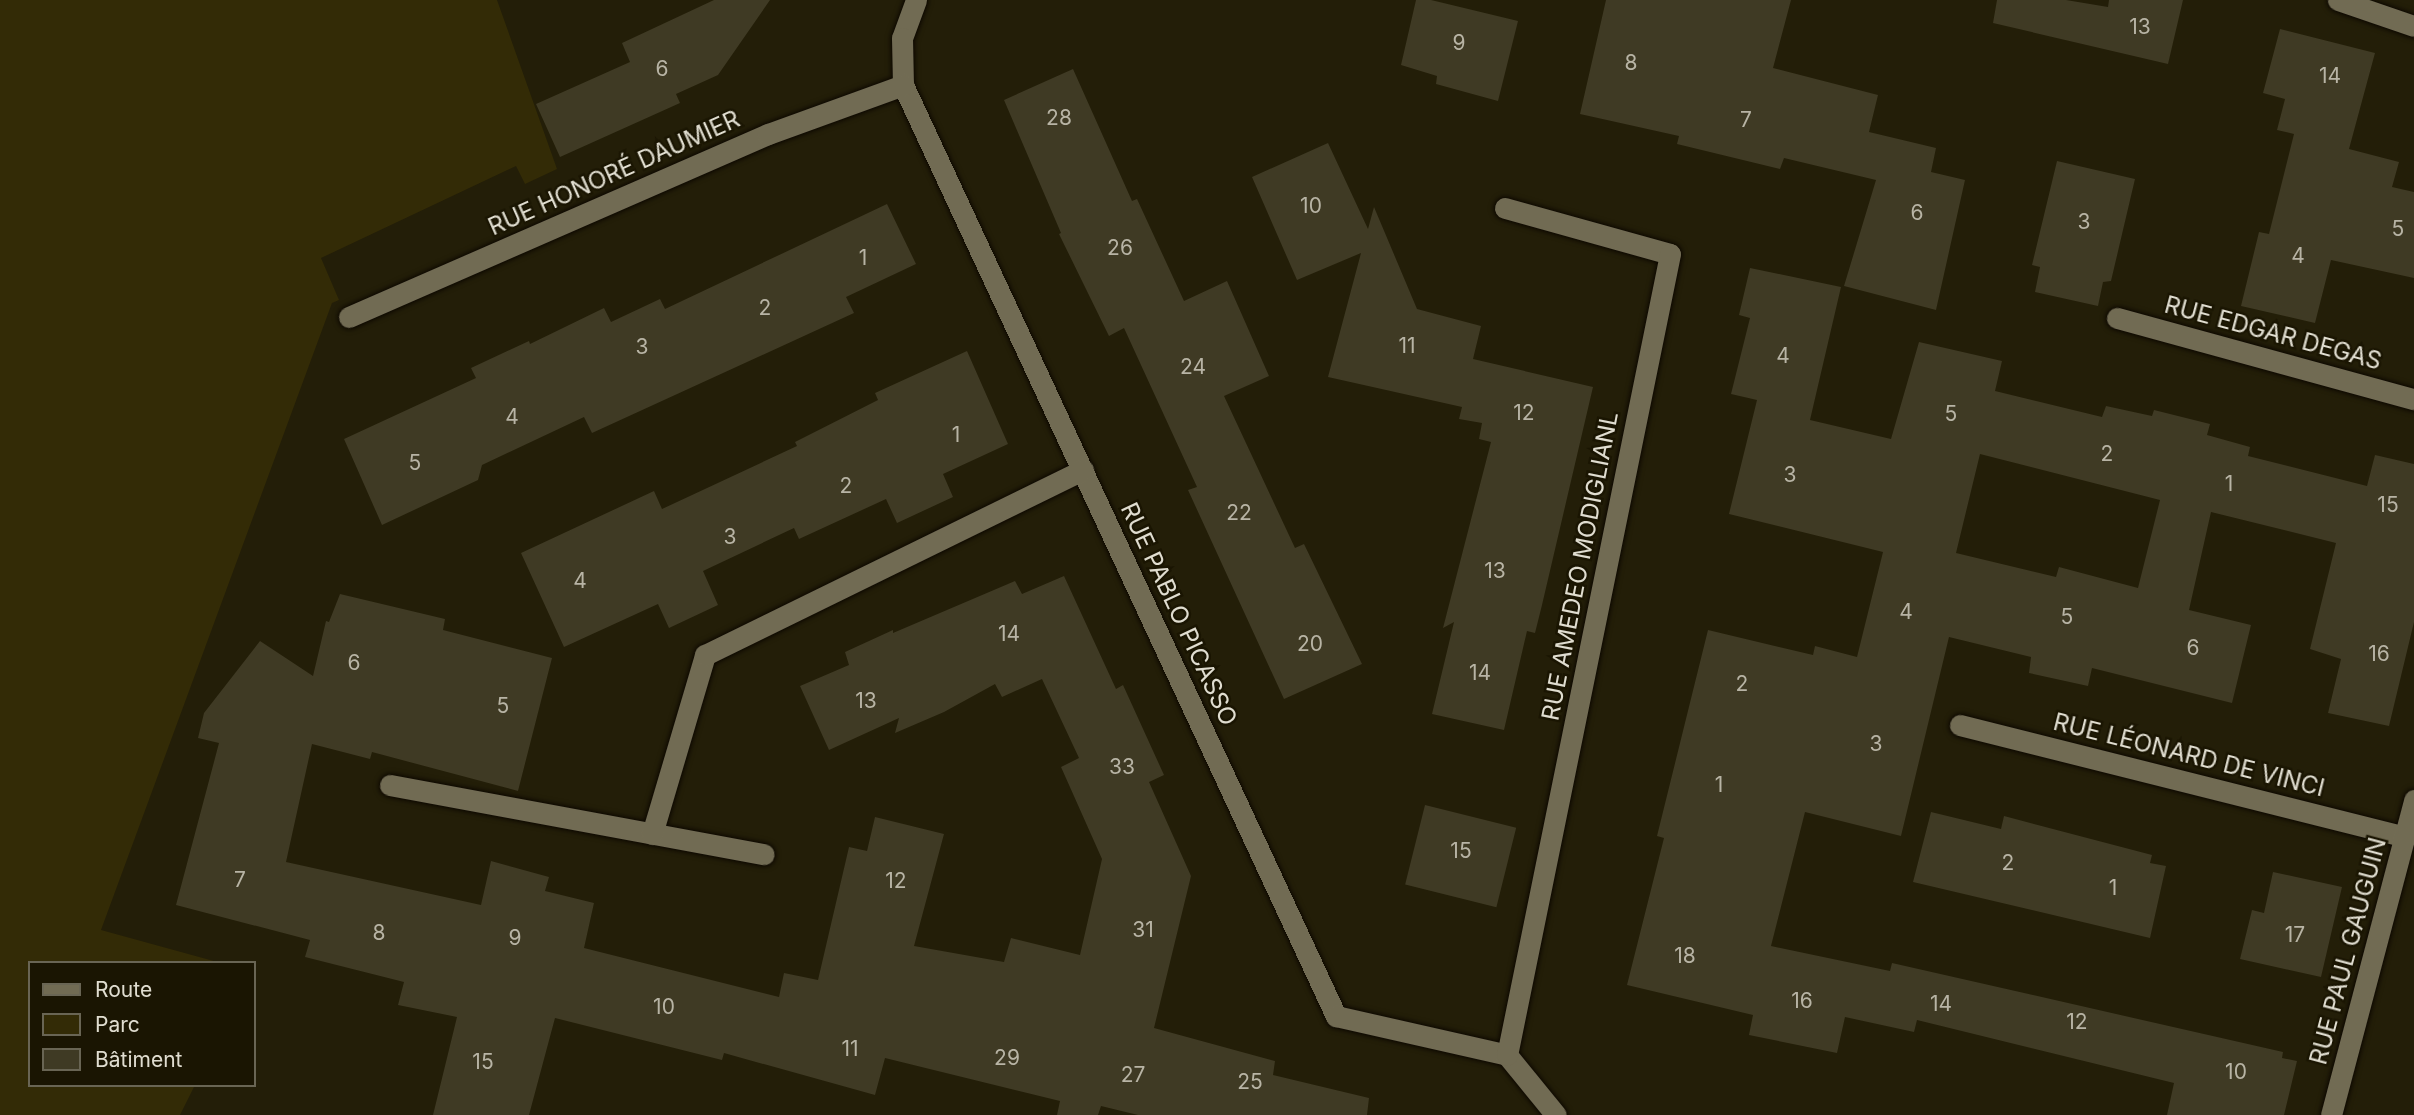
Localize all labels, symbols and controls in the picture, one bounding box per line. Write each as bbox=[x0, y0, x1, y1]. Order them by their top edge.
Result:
house number: 13 bbox=[2129, 14, 2151, 40]
house number: 9 bbox=[1452, 30, 1466, 56]
house number: 8 bbox=[1625, 50, 1637, 76]
house number: 6 bbox=[655, 56, 669, 82]
house number: 14 bbox=[2319, 63, 2341, 89]
street label: RUE HONORÉ DAUMIER bbox=[484, 104, 744, 242]
house number: 28 bbox=[1046, 105, 1072, 131]
house number: 7 bbox=[1740, 107, 1752, 133]
house number: 10 bbox=[1300, 193, 1322, 219]
house number: 6 bbox=[1910, 200, 1924, 226]
house number: 3 bbox=[2078, 209, 2090, 235]
house number: 5 bbox=[2392, 216, 2404, 242]
house number: 26 bbox=[1107, 235, 1133, 261]
house number: 4 bbox=[2291, 243, 2305, 269]
house number: 1 bbox=[859, 245, 867, 271]
street label: RUE EDGAR DEGAS bbox=[2161, 290, 2385, 376]
house number: 2 bbox=[759, 295, 771, 321]
house number: 11 bbox=[1398, 333, 1416, 359]
house number: 3 bbox=[636, 334, 648, 360]
house number: 4 bbox=[1776, 343, 1790, 369]
house number: 24 bbox=[1180, 354, 1206, 380]
house number: 12 bbox=[1513, 400, 1535, 426]
house number: 5 bbox=[1945, 401, 1957, 427]
house number: 4 bbox=[505, 404, 519, 430]
street label: RUE AMEDEO MODIGLIANL bbox=[1536, 409, 1624, 723]
house number: 1 bbox=[952, 422, 960, 448]
house number: 2 bbox=[2101, 441, 2113, 467]
house number: 5 bbox=[409, 450, 421, 476]
house number: 3 bbox=[1784, 462, 1796, 488]
house number: 1 bbox=[2225, 471, 2233, 497]
house number: 2 bbox=[840, 473, 852, 499]
house number: 15 bbox=[2377, 492, 2399, 518]
street label: RUE PABLO PICASSO bbox=[1115, 498, 1243, 730]
house number: 22 bbox=[1226, 500, 1252, 526]
house number: 3 bbox=[724, 524, 736, 550]
house number: 13 bbox=[1484, 558, 1506, 584]
house number: 4 bbox=[573, 568, 587, 594]
house number: 4 bbox=[1899, 599, 1913, 625]
house number: 5 bbox=[2061, 604, 2073, 630]
house number: 14 bbox=[998, 621, 1020, 647]
house number: 20 bbox=[1297, 631, 1323, 657]
house number: 6 bbox=[2186, 635, 2200, 661]
house number: 16 bbox=[2368, 641, 2390, 667]
house number: 6 bbox=[347, 650, 361, 676]
house number: 14 bbox=[1469, 660, 1491, 686]
house number: 2 bbox=[1736, 671, 1748, 697]
house number: 13 bbox=[855, 688, 877, 714]
house number: 5 bbox=[497, 693, 509, 719]
street label: RUE LÉONARD DE VINCI bbox=[2050, 707, 2328, 803]
house number: 3 bbox=[1870, 731, 1882, 757]
house number: 33 bbox=[1109, 754, 1135, 780]
house number: 1 bbox=[1715, 772, 1723, 798]
street label: RUE PAUL GAUGUIN bbox=[2304, 834, 2392, 1068]
house number: 15 bbox=[1450, 838, 1472, 864]
house number: 2 bbox=[2002, 850, 2014, 876]
house number: 7 bbox=[234, 867, 246, 893]
house number: 12 bbox=[885, 868, 907, 894]
house number: 1 bbox=[2109, 875, 2117, 901]
house number: 31 bbox=[1132, 917, 1154, 943]
house number: 8 bbox=[373, 920, 385, 946]
house number: 17 bbox=[2285, 922, 2305, 948]
house number: 9 bbox=[508, 925, 522, 951]
house number: 18 bbox=[1674, 943, 1696, 969]
legend bbox=[28, 961, 256, 1087]
text: Route bbox=[95, 977, 152, 1002]
house number: 16 bbox=[1791, 988, 1813, 1014]
house number: 14 bbox=[1930, 991, 1952, 1017]
house number: 10 bbox=[653, 994, 675, 1020]
house number: 12 bbox=[2066, 1009, 2088, 1035]
text: Parc bbox=[95, 1012, 140, 1037]
house number: 11 bbox=[841, 1036, 859, 1062]
house number: 29 bbox=[994, 1045, 1020, 1071]
text: Bâtiment bbox=[95, 1047, 182, 1072]
house number: 15 bbox=[472, 1049, 494, 1075]
house number: 10 bbox=[2225, 1059, 2247, 1085]
house number: 27 bbox=[1121, 1062, 1145, 1088]
house number: 25 bbox=[1237, 1069, 1263, 1095]

